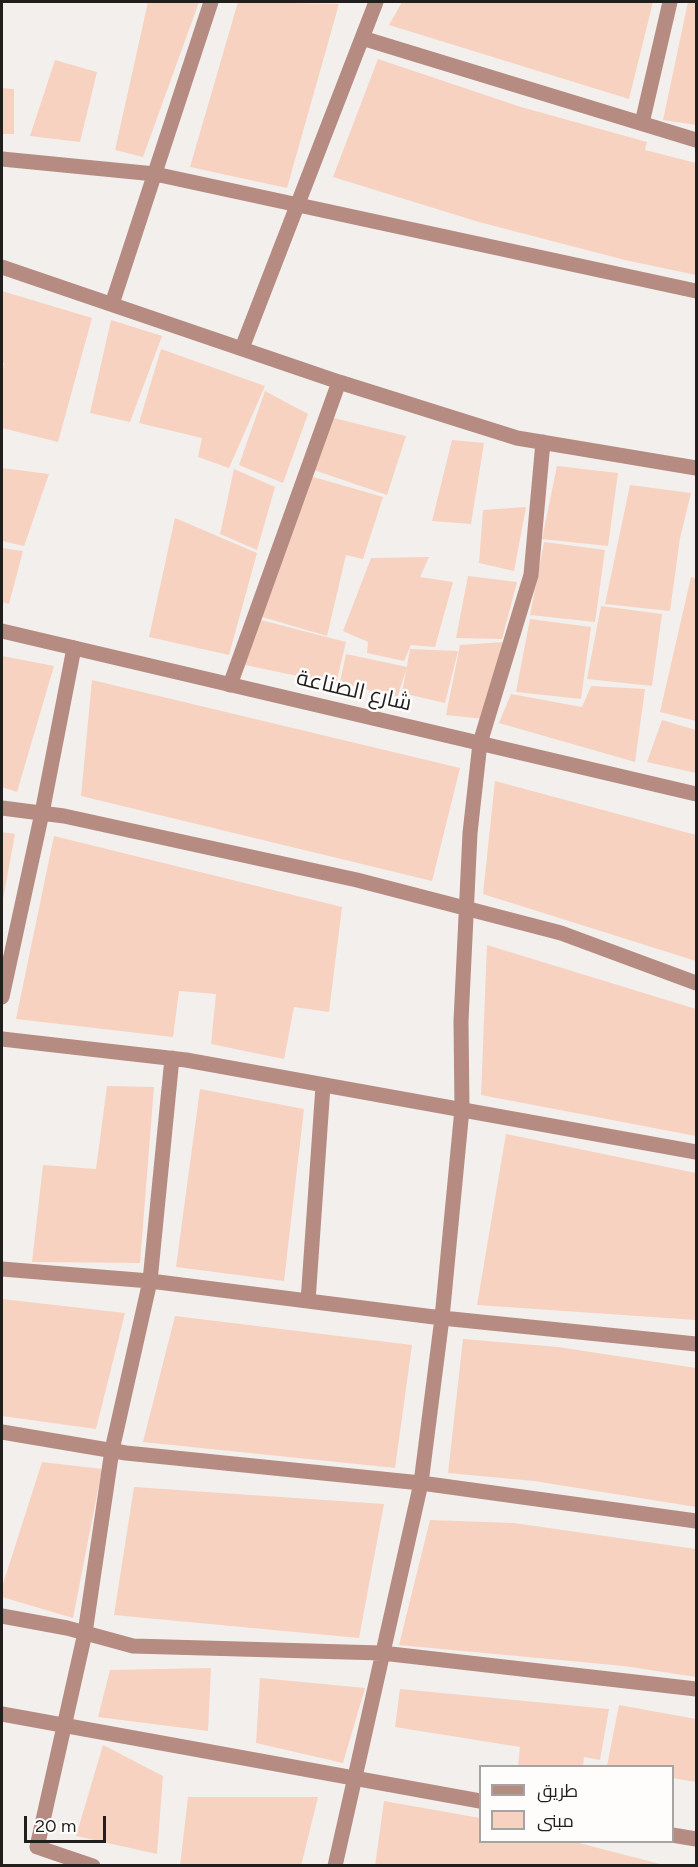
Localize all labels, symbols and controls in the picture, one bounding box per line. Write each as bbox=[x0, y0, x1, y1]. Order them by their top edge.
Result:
street label: شارع الصناعة bbox=[294, 665, 414, 717]
legend bbox=[479, 1765, 674, 1843]
text: طريق bbox=[537, 1780, 578, 1802]
scale bar bbox=[27, 1804, 110, 1842]
text: مبنى bbox=[537, 1810, 574, 1832]
text: 20 m bbox=[35, 1815, 76, 1837]

